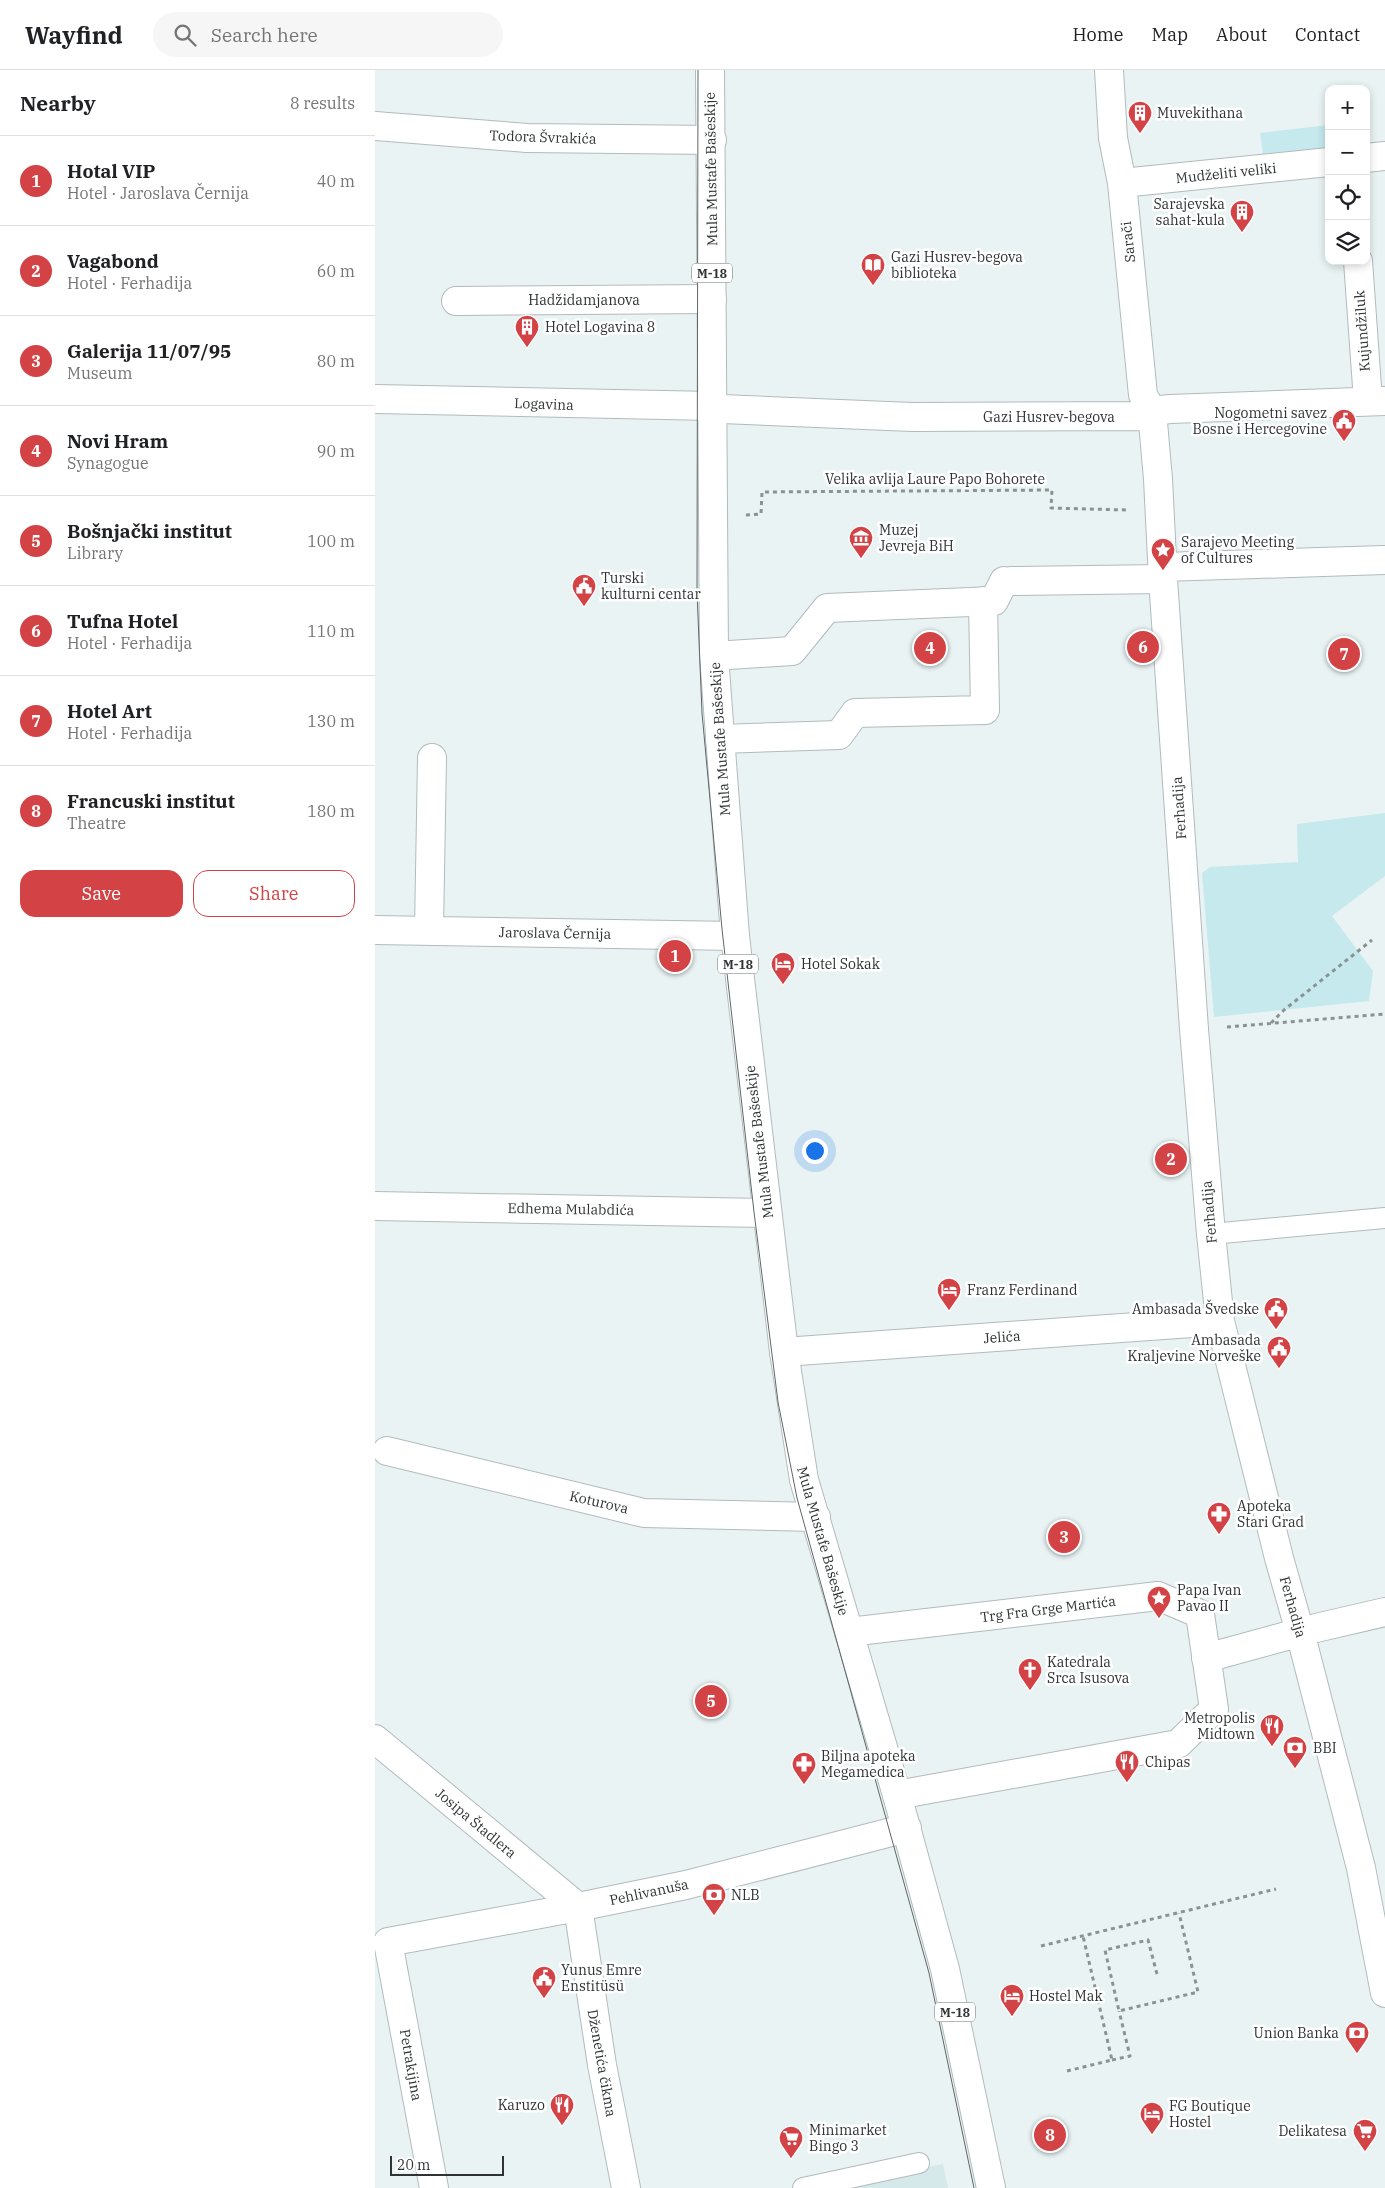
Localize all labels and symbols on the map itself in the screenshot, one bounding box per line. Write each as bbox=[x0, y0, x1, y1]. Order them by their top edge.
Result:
street label: Mula Mustafe Bašeskije bbox=[701, 92, 721, 246]
building icon: Muvekithana bbox=[1127, 100, 1153, 134]
place label: Muvekithana bbox=[1157, 104, 1244, 122]
street label: Todora Švrakića bbox=[489, 125, 597, 148]
street label: Mudželiti veliki bbox=[1175, 159, 1277, 187]
place label: Sarajevska sahat-kula bbox=[1153, 195, 1225, 229]
building icon: Sarajevska sahat-kula bbox=[1229, 199, 1255, 233]
street label: Sarači bbox=[1117, 220, 1139, 264]
place label: Gazi Husrev-begova biblioteka bbox=[891, 248, 1023, 282]
library icon: Gazi Husrev-begova biblioteka bbox=[860, 252, 886, 286]
road number: M-18 bbox=[692, 264, 732, 282]
street label: Kujundžiluk bbox=[1350, 289, 1374, 372]
street label: Hadžidamjanova bbox=[528, 291, 640, 309]
building icon: Hotel Logavina 8 bbox=[514, 314, 540, 348]
place label: Hotel Logavina 8 bbox=[545, 318, 655, 336]
street label: Logavina bbox=[514, 394, 575, 414]
place label: Nogometni savez Bosne i Hercegovine bbox=[1193, 404, 1327, 438]
street label: Gazi Husrev-begova bbox=[983, 408, 1115, 426]
public building icon: Nogometni savez Bosne i Hercegovine bbox=[1331, 408, 1357, 442]
street label: Velika avlija Laure Papo Bohorete bbox=[825, 470, 1045, 488]
place label: Muzej Jevreja BiH bbox=[879, 521, 954, 555]
museum icon: Muzej Jevreja BiH bbox=[848, 525, 874, 559]
place label: Sarajevo Meeting of Cultures bbox=[1181, 533, 1294, 567]
place icon: Sarajevo Meeting of Cultures bbox=[1150, 537, 1176, 571]
place label: Turski kulturni centar bbox=[601, 569, 701, 603]
public building icon: Turski kulturni centar bbox=[571, 573, 597, 607]
pin: 6 bbox=[1127, 628, 1159, 666]
pin: 4 bbox=[914, 629, 946, 667]
pin: 7 bbox=[1328, 635, 1360, 673]
street label: Mula Mustafe Bašeskije bbox=[706, 662, 734, 816]
street label: Ferhadija bbox=[1168, 776, 1190, 840]
street label: Jaroslava Černija bbox=[499, 922, 612, 943]
pin: 1 bbox=[659, 937, 691, 975]
hotel icon: Hotel Sokak bbox=[770, 951, 796, 985]
road number: M-18 bbox=[718, 954, 758, 974]
place label: Hotel Sokak bbox=[801, 955, 881, 973]
street label: Mula Mustafe Bašeskije bbox=[741, 1064, 777, 1220]
your location bbox=[802, 1138, 828, 1164]
pin: 2 bbox=[1155, 1140, 1187, 1178]
street label: Ferhadija bbox=[1197, 1179, 1221, 1244]
street label: Edhema Mulabdića bbox=[508, 1199, 635, 1219]
hotel icon: Franz Ferdinand bbox=[936, 1277, 962, 1311]
place label: Franz Ferdinand bbox=[967, 1281, 1078, 1299]
public building icon: Ambasada Švedske bbox=[1263, 1296, 1289, 1330]
place label: Ambasada Švedske bbox=[1132, 1299, 1259, 1318]
street label: Jelića bbox=[983, 1327, 1022, 1347]
place label: Ambasada Kraljevine Norveške bbox=[1127, 1331, 1261, 1365]
public building icon: Ambasada Kraljevine Norveške bbox=[1266, 1335, 1292, 1369]
street label: Mula Mustafe Bašeskije bbox=[793, 1464, 853, 1618]
street label: Koturova bbox=[568, 1486, 631, 1518]
place label: Apoteka Stari Grad bbox=[1237, 1497, 1305, 1531]
pharmacy icon: Apoteka Stari Grad bbox=[1206, 1501, 1232, 1535]
pin: 3 bbox=[1048, 1518, 1080, 1556]
street label: Ferhadija bbox=[1276, 1574, 1310, 1640]
place label: Papa Ivan Pavao II bbox=[1177, 1581, 1242, 1615]
place icon: Papa Ivan Pavao II bbox=[1146, 1585, 1172, 1619]
street label: Trg Fra Grge Martića bbox=[979, 1592, 1117, 1626]
place label: Katedrala Srca Isusova bbox=[1047, 1653, 1130, 1687]
church icon: Katedrala Srca Isusova bbox=[1017, 1657, 1043, 1691]
pin: 5 bbox=[695, 1682, 727, 1720]
place label: Metropolis Midtown bbox=[1184, 1709, 1255, 1743]
restaurant icon: Metropolis Midtown bbox=[1259, 1713, 1285, 1747]
bank icon: BBI bbox=[1282, 1735, 1308, 1769]
place label: BBI bbox=[1313, 1739, 1337, 1757]
place label: Biljna apoteka Megamedica bbox=[821, 1747, 916, 1781]
restaurant icon: Chipas bbox=[1114, 1749, 1140, 1783]
pharmacy icon: Biljna apoteka Megamedica bbox=[791, 1751, 817, 1785]
place label: Chipas bbox=[1145, 1753, 1191, 1771]
street label: Josipa Štadlera bbox=[432, 1783, 521, 1862]
street label: Pehlivanuša bbox=[608, 1875, 691, 1909]
bank icon: NLB bbox=[701, 1882, 727, 1916]
place label: NLB bbox=[731, 1886, 760, 1904]
place label: Yunus Emre Enstitüsü bbox=[561, 1961, 642, 1995]
public building icon: Yunus Emre Enstitüsü bbox=[531, 1965, 557, 1999]
hotel icon: Hostel Mak bbox=[999, 1983, 1025, 2017]
place label: Hostel Mak bbox=[1029, 1987, 1103, 2005]
road number: M-18 bbox=[935, 2002, 975, 2021]
street label: Dženetića čikma bbox=[584, 2008, 620, 2119]
bank icon: Union Banka bbox=[1344, 2020, 1370, 2054]
place label: Union Banka bbox=[1253, 2024, 1339, 2042]
street label: Petrakijina bbox=[396, 2028, 426, 2103]
restaurant icon: Karuzo bbox=[549, 2092, 575, 2126]
place label: Karuzo bbox=[498, 2096, 545, 2114]
place label: FG Boutique Hostel bbox=[1169, 2097, 1251, 2131]
hotel icon: FG Boutique Hostel bbox=[1139, 2101, 1165, 2135]
pin: 8 bbox=[1034, 2116, 1066, 2154]
supermarket icon: Delikatesa bbox=[1352, 2118, 1378, 2152]
place label: Minimarket Bingo 3 bbox=[809, 2121, 887, 2155]
place label: Delikatesa bbox=[1278, 2122, 1347, 2140]
supermarket icon: Minimarket Bingo 3 bbox=[778, 2125, 804, 2159]
scale bar bbox=[390, 2153, 504, 2176]

